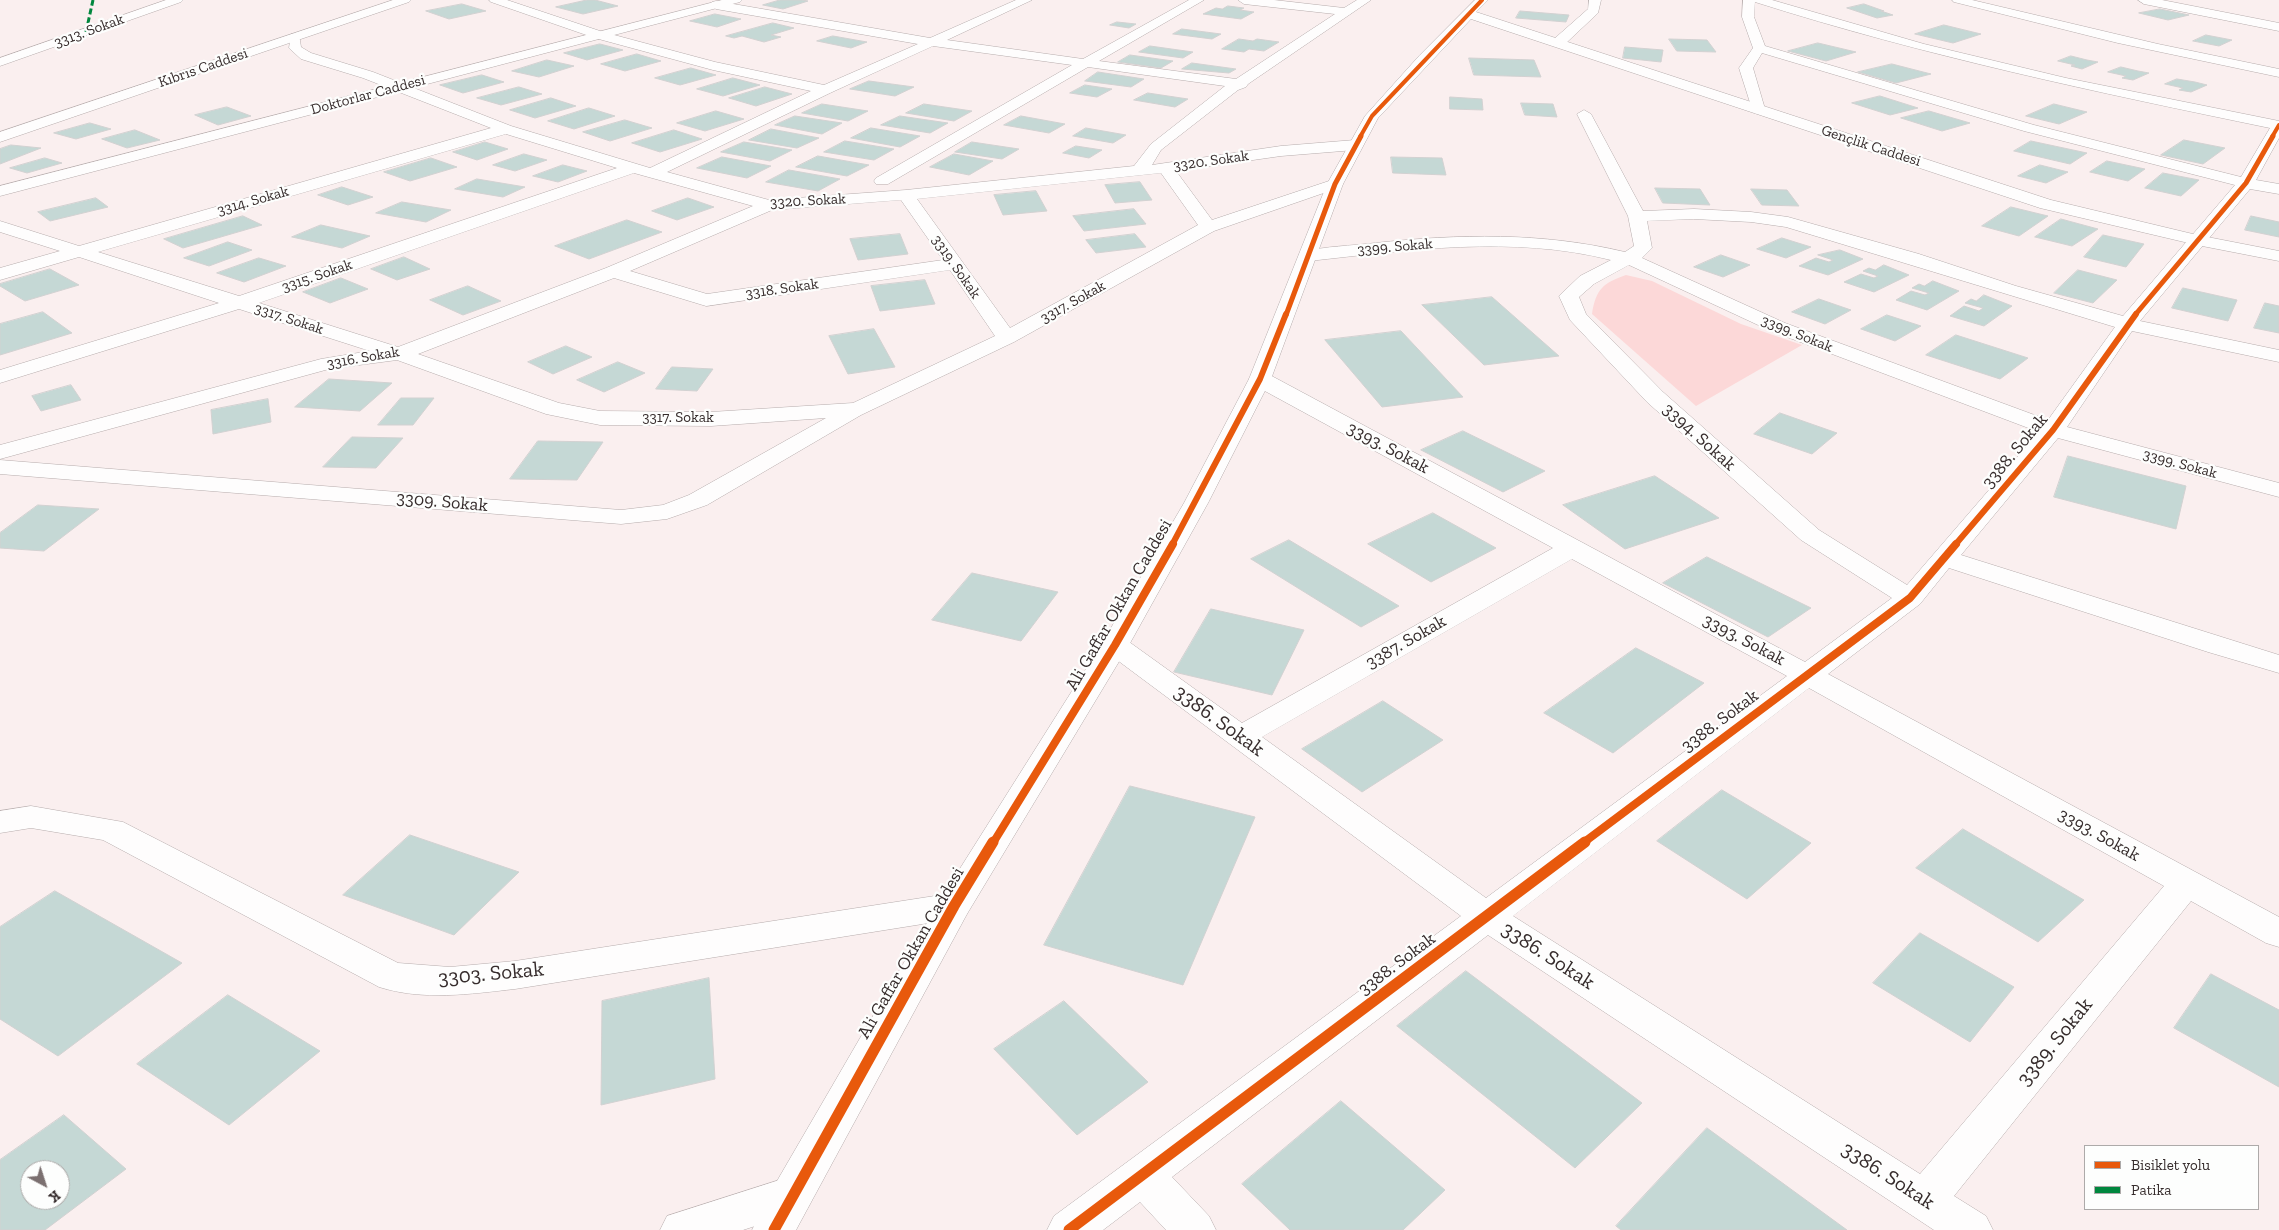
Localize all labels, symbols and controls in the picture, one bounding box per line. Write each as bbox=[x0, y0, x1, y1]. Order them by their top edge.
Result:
street label: 3313. Sokak bbox=[52, 10, 126, 52]
street label: Kıbrıs Caddesi bbox=[156, 44, 250, 92]
street label: Doktorlar Caddesi bbox=[309, 71, 427, 119]
street label: Gençlik Caddesi bbox=[1819, 121, 1923, 171]
street label: 3320. Sokak bbox=[1172, 147, 1250, 175]
street label: 3314. Sokak bbox=[215, 182, 291, 220]
street label: 3320. Sokak bbox=[770, 190, 846, 212]
street label: 3319. Sokak bbox=[928, 232, 984, 302]
street label: 3399. Sokak bbox=[1357, 235, 1433, 259]
street label: 3315. Sokak bbox=[279, 256, 355, 296]
street label: 3318. Sokak bbox=[744, 275, 820, 303]
street label: 3317. Sokak bbox=[1037, 277, 1109, 327]
street label: 3317. Sokak bbox=[252, 299, 326, 339]
street label: 3399. Sokak bbox=[1759, 311, 1835, 357]
street label: 3316. Sokak bbox=[325, 343, 401, 373]
street label: 3394. Sokak bbox=[1658, 399, 1740, 475]
street label: 3317. Sokak bbox=[642, 409, 714, 427]
street label: 3388. Sokak bbox=[1978, 409, 2052, 493]
street label: 3393. Sokak bbox=[1343, 417, 1433, 479]
street label: 3399. Sokak bbox=[2141, 446, 2219, 482]
street label: 3309. Sokak bbox=[395, 487, 489, 517]
street label: Ali Gaffar Okkan Caddesi bbox=[1061, 515, 1177, 695]
street label: 3393. Sokak bbox=[1699, 609, 1789, 671]
street label: 3387. Sokak bbox=[1362, 610, 1450, 674]
street label: 3386. Sokak bbox=[1169, 680, 1269, 762]
street label: 3388. Sokak bbox=[1677, 685, 1763, 757]
street label: 3393. Sokak bbox=[2054, 804, 2144, 866]
street label: Ali Gaffar Okkan Caddesi bbox=[853, 863, 969, 1043]
street label: 3386. Sokak bbox=[1497, 917, 1599, 995]
street label: 3388. Sokak bbox=[1354, 928, 1440, 1000]
street label: 3303. Sokak bbox=[437, 957, 545, 991]
street label: 3389. Sokak bbox=[2012, 993, 2098, 1091]
street label: 3386. Sokak bbox=[1837, 1137, 1939, 1215]
legend bbox=[2084, 1145, 2259, 1210]
text: Bisiklet yolu bbox=[2131, 1156, 2210, 1174]
north arrow bbox=[20, 1160, 70, 1210]
text: Patika bbox=[2131, 1181, 2172, 1199]
text: K bbox=[45, 1187, 63, 1206]

